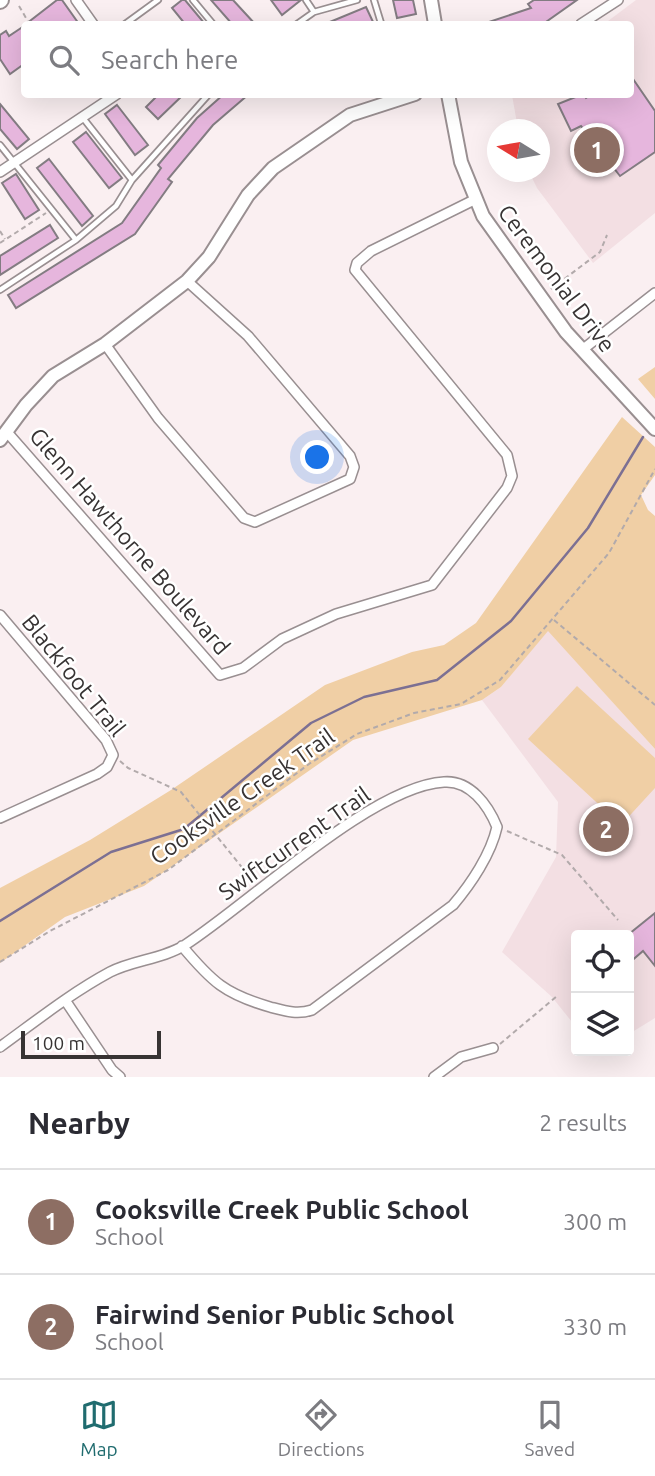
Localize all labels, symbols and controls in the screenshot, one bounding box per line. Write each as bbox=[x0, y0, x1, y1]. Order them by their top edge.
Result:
search box bbox=[21, 21, 634, 98]
icon: search bbox=[45, 41, 83, 79]
text: Search here bbox=[101, 45, 238, 74]
north arrow bbox=[487, 119, 550, 182]
pin: 1 bbox=[574, 124, 620, 176]
street label: Ceremonial Drive bbox=[494, 200, 620, 356]
street label: Glenn Hawthorne Boulevard bbox=[25, 423, 235, 659]
your location bbox=[300, 440, 334, 474]
street label: Blackfoot Trail bbox=[17, 609, 131, 741]
street label: Cooksville Creek Trail bbox=[145, 723, 339, 869]
street label: Swiftcurrent Trail bbox=[214, 782, 374, 904]
pin: 2 bbox=[583, 803, 629, 855]
map controls bbox=[571, 930, 634, 1056]
button: locate bbox=[571, 930, 634, 993]
button: layers bbox=[571, 993, 634, 1056]
scale bar bbox=[21, 1028, 161, 1060]
text: 100 m bbox=[32, 1032, 85, 1054]
text: Nearby bbox=[28, 1106, 130, 1140]
text: 2 results bbox=[539, 1110, 627, 1135]
text: Cooksville Creek Public School bbox=[95, 1195, 469, 1224]
text: 1 bbox=[45, 1209, 57, 1234]
text: 300 m bbox=[563, 1209, 627, 1234]
text: School bbox=[95, 1224, 164, 1249]
text: Fairwind Senior Public School bbox=[95, 1300, 454, 1329]
text: 2 bbox=[45, 1314, 57, 1339]
text: 330 m bbox=[563, 1314, 627, 1339]
text: School bbox=[95, 1329, 164, 1354]
tab: Map bbox=[80, 1396, 118, 1460]
tab: Directions bbox=[278, 1396, 365, 1460]
tab: Saved bbox=[524, 1396, 575, 1460]

